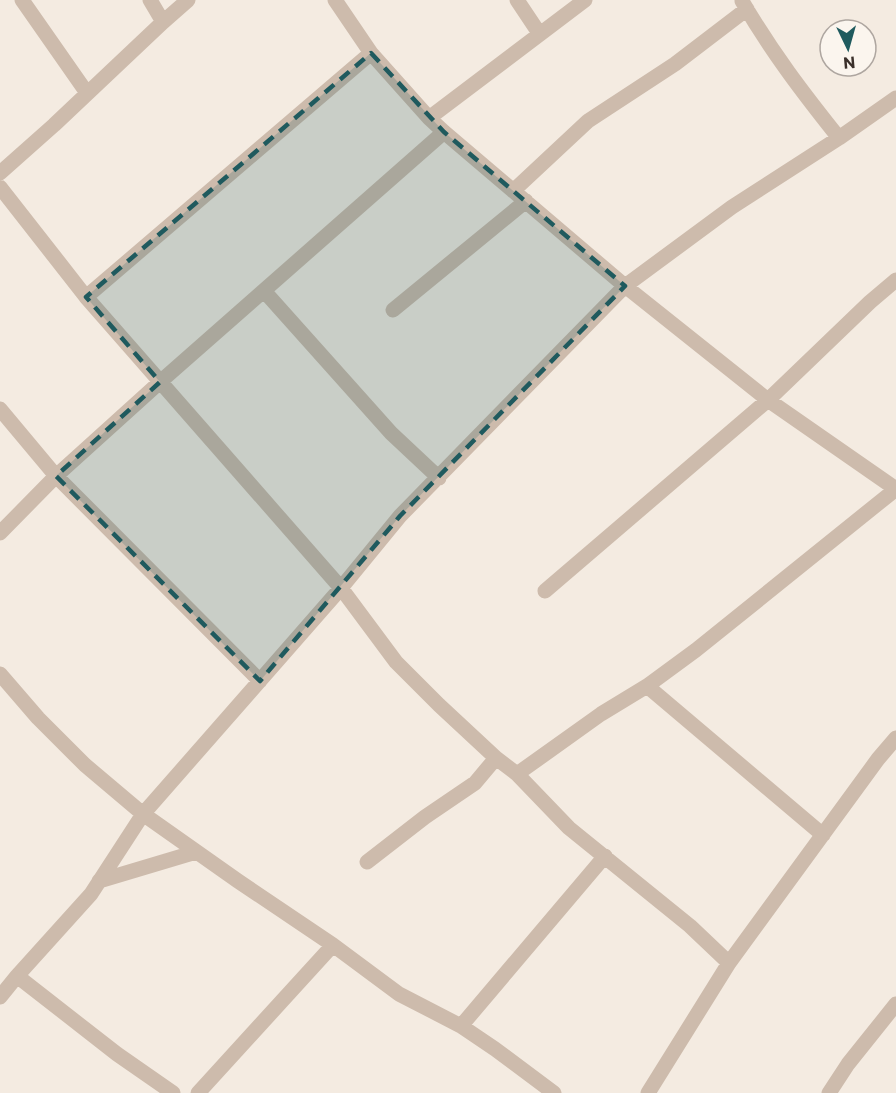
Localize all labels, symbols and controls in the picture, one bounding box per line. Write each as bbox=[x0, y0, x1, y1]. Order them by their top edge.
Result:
north arrow bbox=[818, 18, 878, 78]
text: N bbox=[843, 53, 856, 73]

